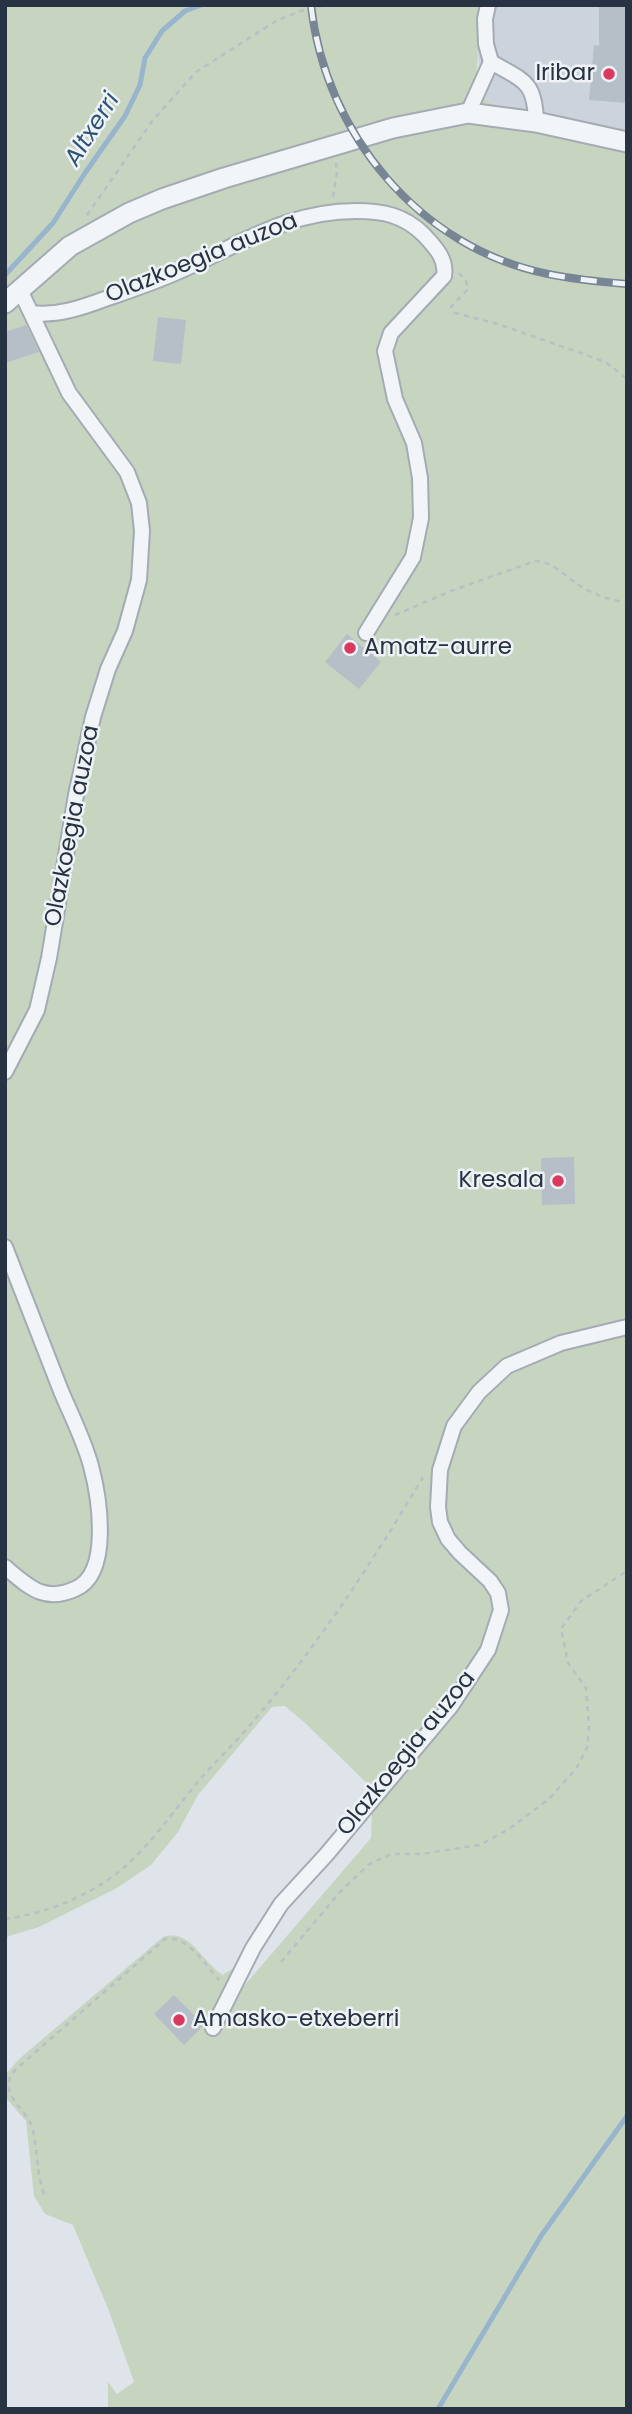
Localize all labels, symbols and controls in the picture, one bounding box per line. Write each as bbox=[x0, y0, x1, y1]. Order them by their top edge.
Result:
place label: Iribar bbox=[535, 60, 595, 88]
marker: Iribar bbox=[601, 66, 617, 82]
water label: Altxerri bbox=[59, 88, 127, 172]
street label: Olazkoegia auzoa bbox=[102, 208, 302, 310]
place label: Amatz-aurre bbox=[364, 634, 512, 662]
marker: Amatz-aurre bbox=[342, 640, 358, 656]
street label: Olazkoegia auzoa bbox=[40, 723, 106, 929]
place label: Kresala bbox=[459, 1167, 544, 1195]
marker: Kresala bbox=[550, 1173, 566, 1189]
street label: Olazkoegia auzoa bbox=[332, 1666, 482, 1842]
place label: Amasko-etxeberri bbox=[193, 2006, 400, 2034]
marker: Amasko-etxeberri bbox=[171, 2012, 187, 2028]

